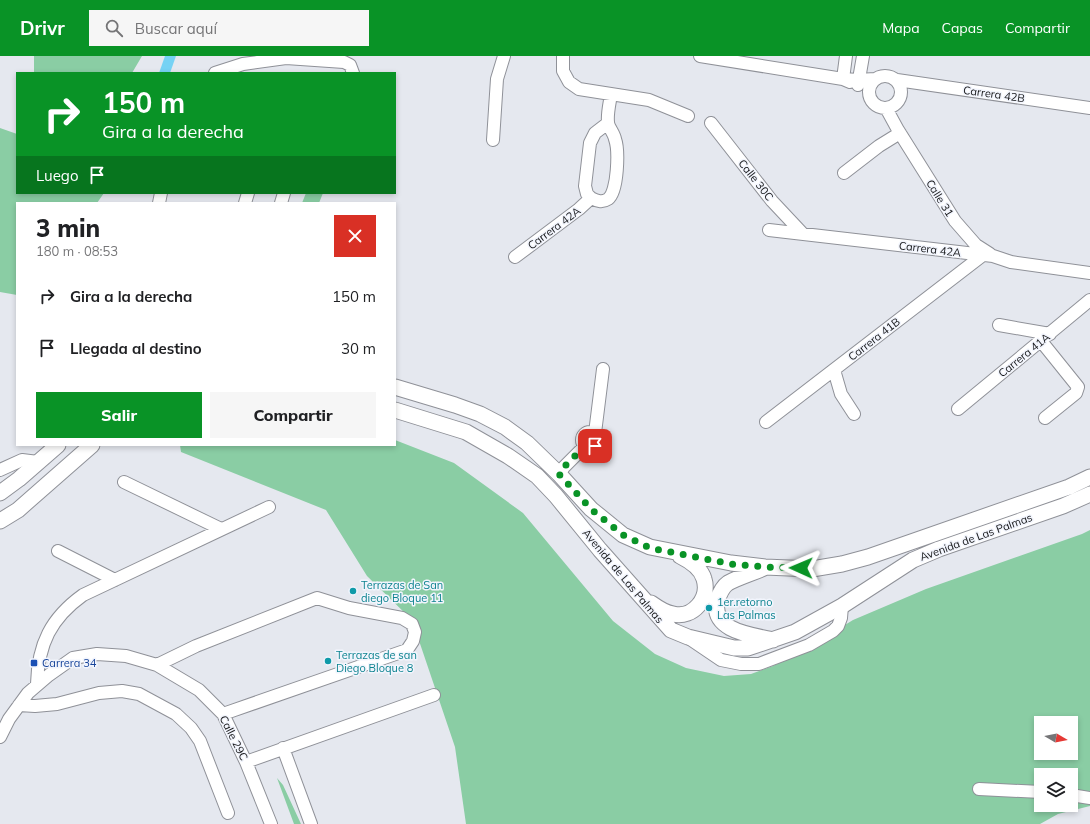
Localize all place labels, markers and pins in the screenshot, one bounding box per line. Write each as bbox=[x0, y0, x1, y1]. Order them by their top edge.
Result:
pin bbox=[578, 429, 612, 463]
place label: Terrazas de San diego Bloque 11 bbox=[361, 578, 443, 605]
marker: Terrazas de San diego Bloque 11 bbox=[348, 586, 358, 596]
place label: 1er.retorno Las Palmas bbox=[717, 595, 776, 622]
marker: 1er.retorno Las Palmas bbox=[704, 603, 714, 613]
place label: Terrazas de san Diego Bloque 8 bbox=[336, 648, 417, 675]
place label: Carrera 34 bbox=[42, 656, 97, 670]
marker: Terrazas de san Diego Bloque 8 bbox=[323, 656, 333, 666]
marker: Carrera 34 bbox=[29, 658, 39, 668]

